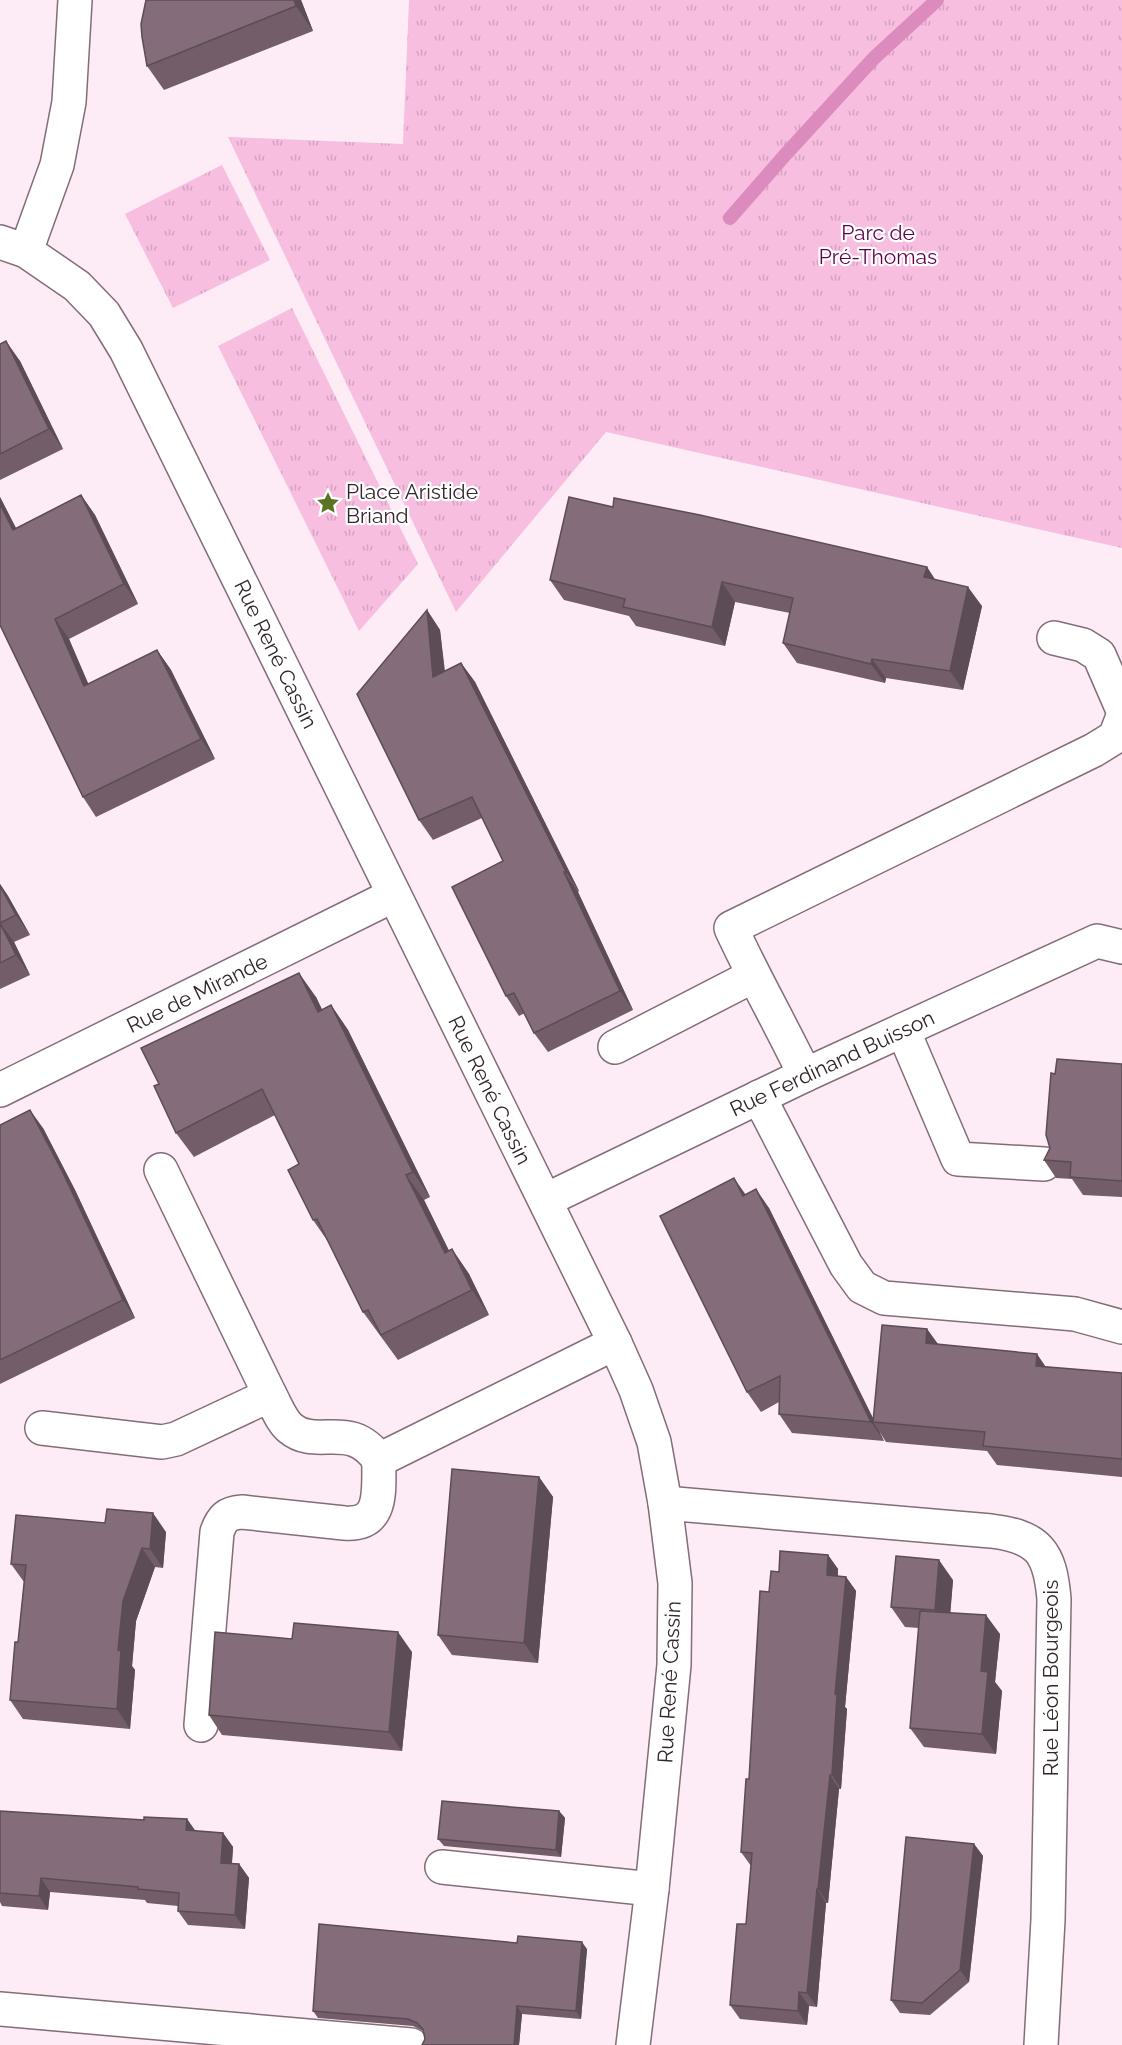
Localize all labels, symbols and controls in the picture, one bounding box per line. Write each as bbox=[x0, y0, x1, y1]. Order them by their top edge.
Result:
park label: Parc de Pré-Thomas bbox=[819, 220, 937, 269]
place label: Place Aristide Briand bbox=[346, 479, 478, 528]
place icon: Place Aristide Briand bbox=[315, 490, 341, 516]
street label: Rue René Cassin bbox=[229, 576, 323, 732]
street label: Rue de Mirande bbox=[122, 948, 272, 1038]
street label: Rue Ferdinand Buisson bbox=[726, 1005, 938, 1121]
street label: Rue René Cassin bbox=[443, 1012, 537, 1168]
street label: Rue Léon Bourgeois bbox=[1038, 1580, 1063, 1776]
street label: Rue René Cassin bbox=[652, 1600, 686, 1764]

